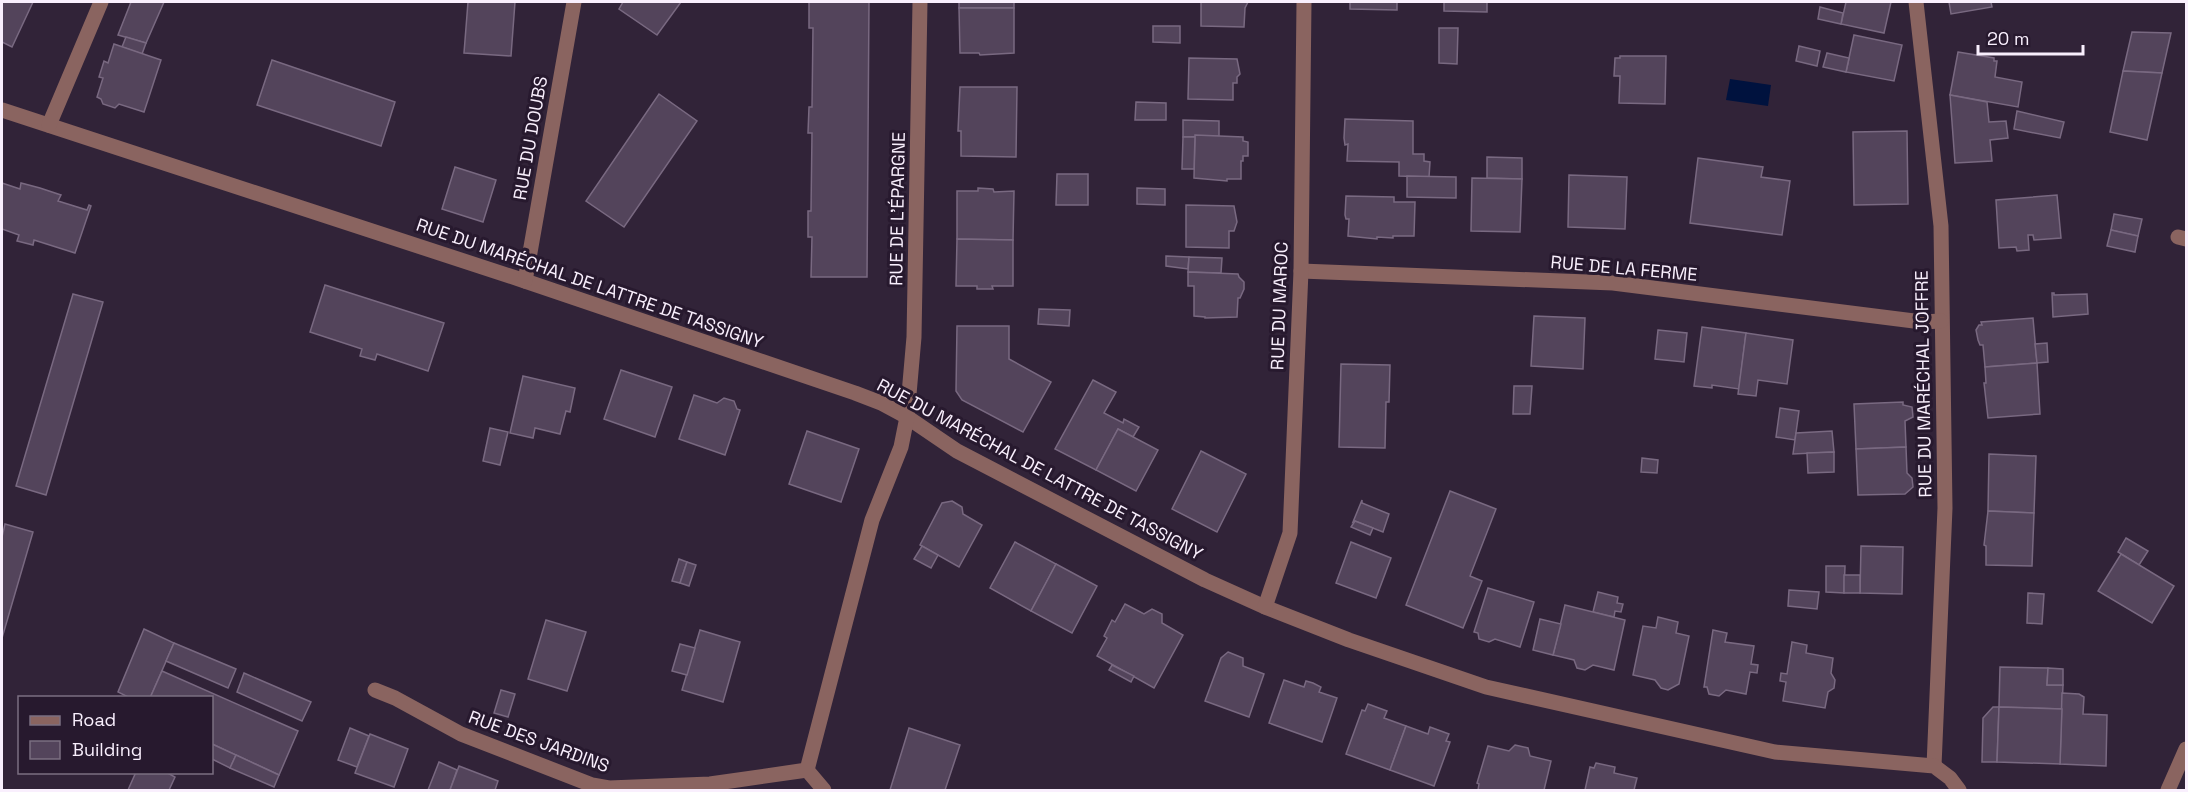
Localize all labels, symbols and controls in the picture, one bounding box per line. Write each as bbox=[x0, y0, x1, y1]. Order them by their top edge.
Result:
scale bar bbox=[1978, 18, 2083, 56]
text: 20 m bbox=[1987, 27, 2030, 50]
street label: RUE DU DOUBS bbox=[508, 74, 552, 202]
street label: RUE DE L'ÉPARGNE bbox=[884, 132, 910, 286]
street label: RUE DU MARÉCHAL DE LATTRE DE TASSIGNY bbox=[413, 213, 767, 353]
street label: RUE DU MAROC bbox=[1265, 241, 1293, 371]
street label: RUE DE LA FERME bbox=[1550, 250, 1698, 286]
street label: RUE DU MARÉCHAL JOFFRE bbox=[1910, 270, 1936, 498]
street label: RUE DU MARÉCHAL DE LATTRE DE TASSIGNY bbox=[873, 373, 1207, 565]
legend bbox=[18, 696, 213, 774]
street label: RUE DES JARDINS bbox=[466, 705, 612, 777]
text: Road bbox=[72, 708, 116, 731]
text: Building bbox=[72, 738, 142, 761]

